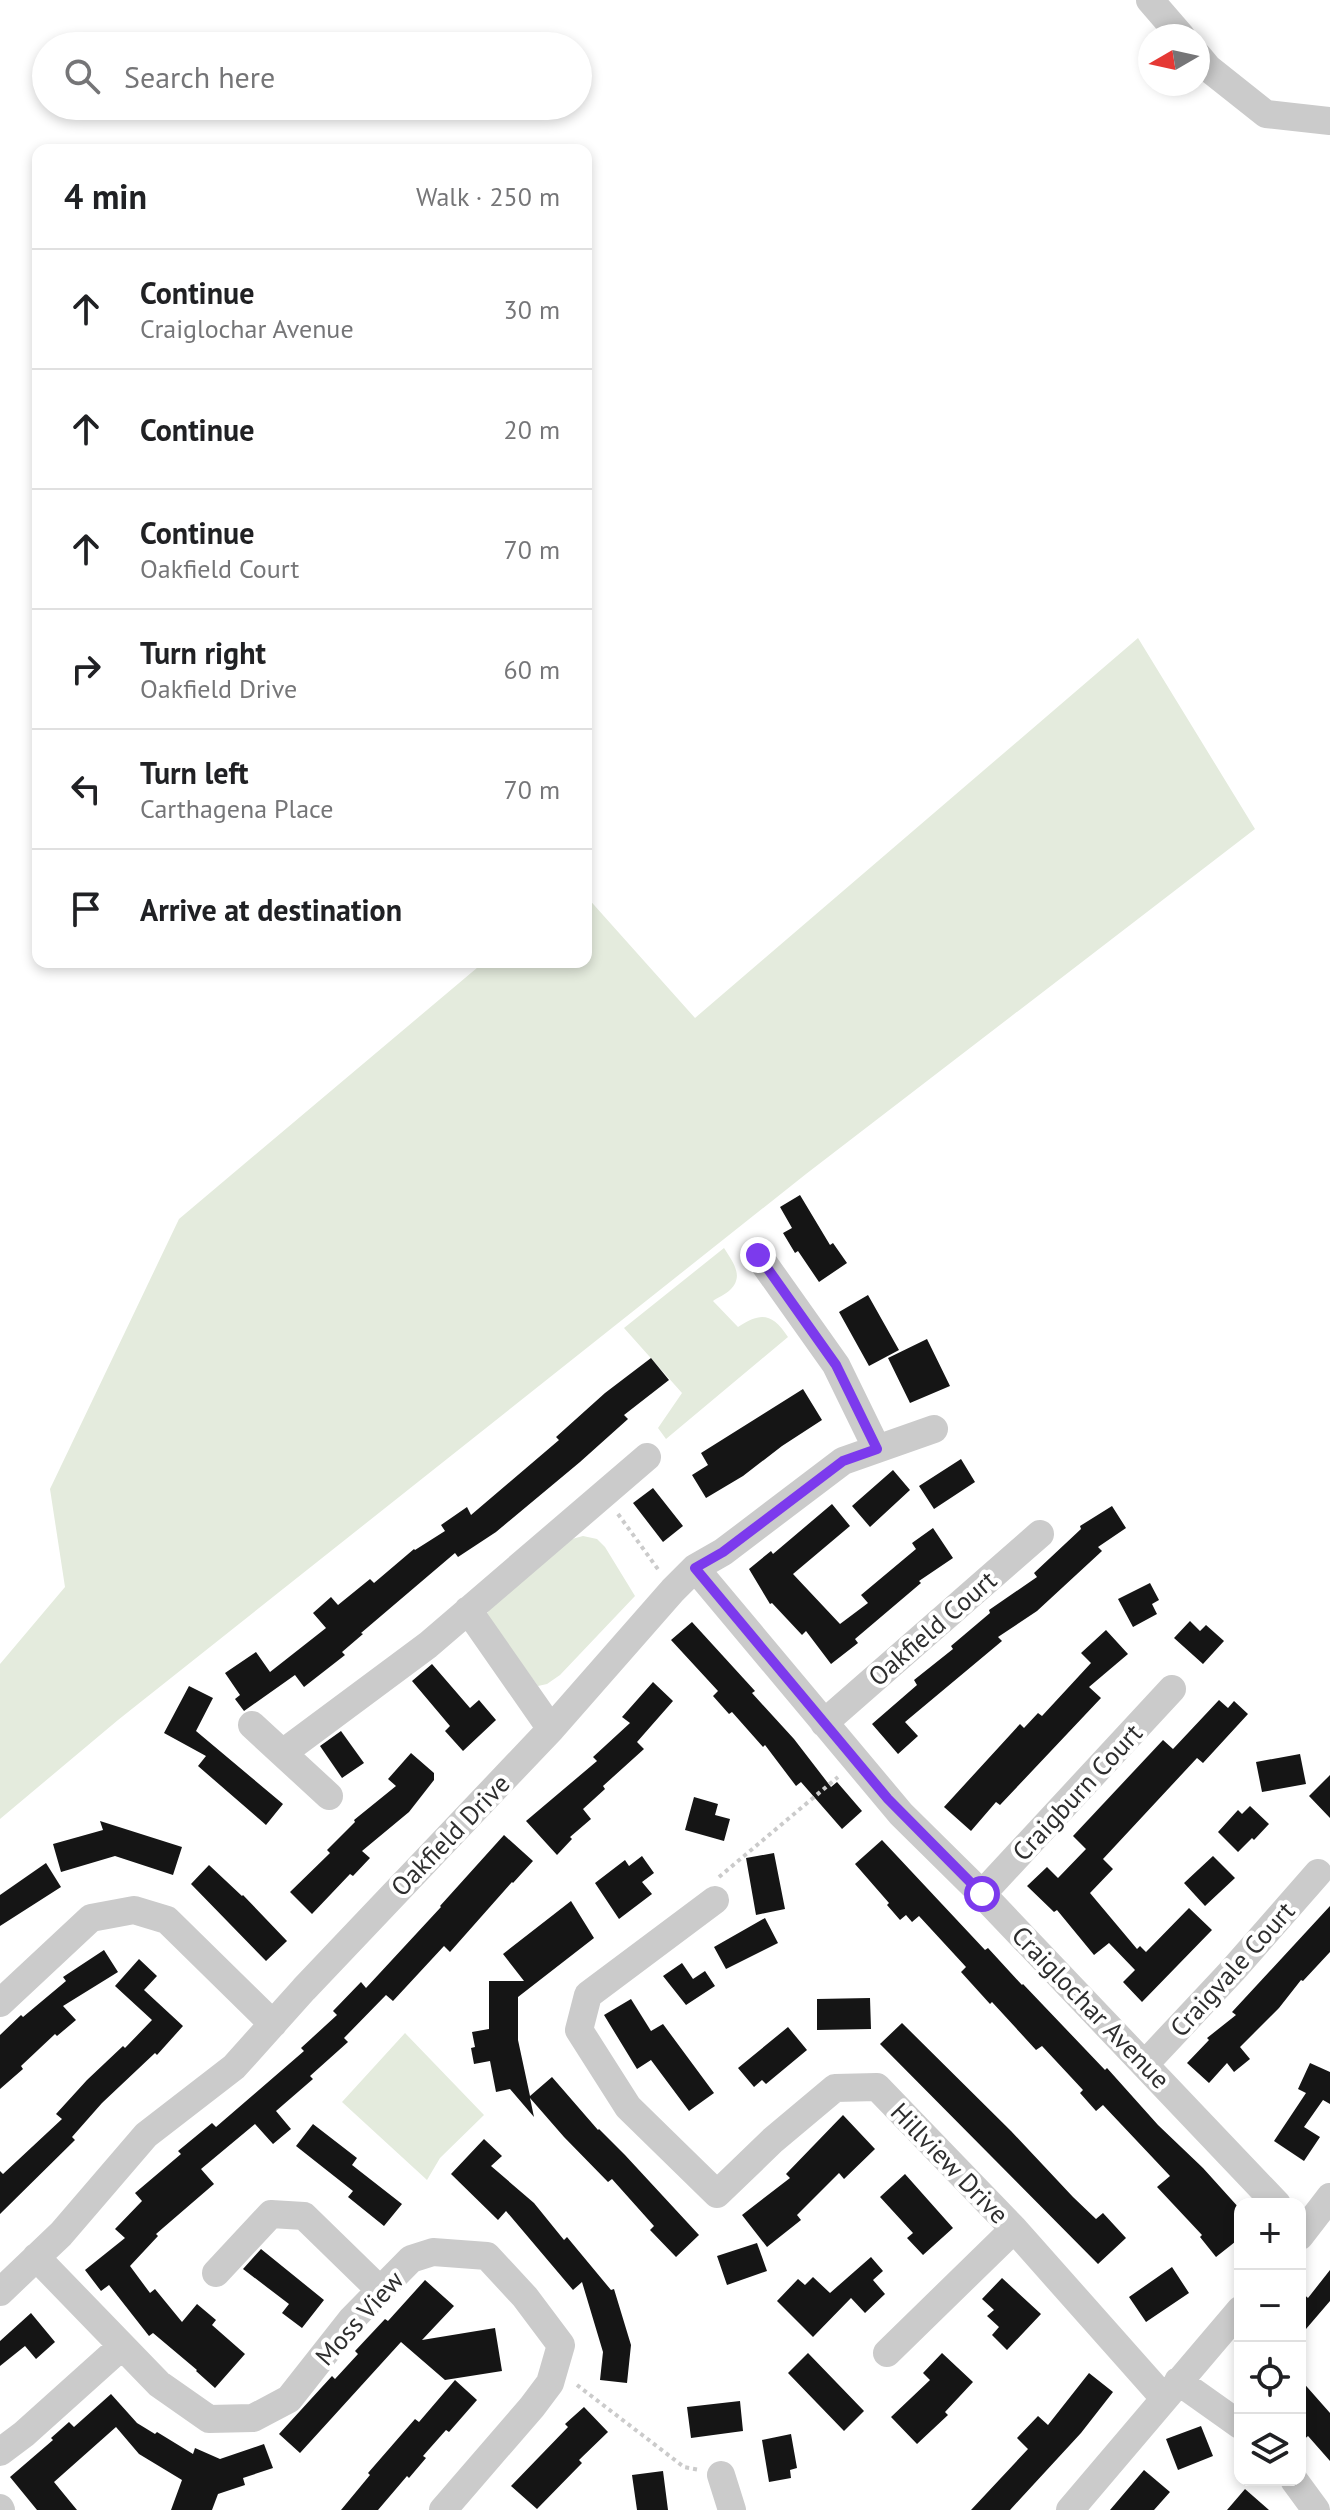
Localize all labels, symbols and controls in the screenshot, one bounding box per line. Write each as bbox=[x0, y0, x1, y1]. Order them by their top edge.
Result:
north arrow bbox=[1138, 24, 1210, 96]
search box bbox=[32, 32, 592, 120]
icon: search bbox=[60, 54, 104, 98]
text: Search here bbox=[124, 57, 275, 96]
text: 4 min bbox=[64, 174, 147, 218]
text: Walk · 250 m bbox=[416, 180, 560, 213]
text: Continue bbox=[140, 273, 254, 312]
icon: ahead bbox=[64, 287, 108, 331]
text: 30 m bbox=[504, 293, 560, 326]
text: Craiglochar Avenue bbox=[140, 312, 354, 345]
icon: ahead bbox=[64, 407, 108, 451]
text: Continue bbox=[140, 410, 254, 449]
text: 20 m bbox=[504, 413, 560, 446]
text: Continue bbox=[140, 513, 254, 552]
icon: ahead bbox=[64, 527, 108, 571]
text: 70 m bbox=[504, 533, 560, 566]
text: Oakfield Court bbox=[140, 552, 299, 585]
text: Turn right bbox=[140, 633, 266, 672]
icon: right bbox=[64, 647, 108, 691]
text: 60 m bbox=[504, 653, 560, 686]
text: Oakfield Drive bbox=[140, 672, 297, 705]
text: Turn left bbox=[140, 753, 248, 792]
icon: left bbox=[64, 767, 108, 811]
text: 70 m bbox=[504, 773, 560, 806]
text: Carthagena Place bbox=[140, 792, 333, 825]
icon: arrive bbox=[64, 887, 108, 931]
text: Arrive at destination bbox=[140, 890, 402, 929]
route end bbox=[740, 1237, 776, 1273]
street label: Oakfield Court bbox=[861, 1563, 1003, 1693]
street label: Craigburn Court bbox=[1005, 1716, 1149, 1867]
street label: Oakfield Drive bbox=[384, 1767, 516, 1903]
route start bbox=[964, 1876, 1000, 1912]
street label: Craigvale Court bbox=[1163, 1894, 1301, 2043]
street label: Craiglochar Avenue bbox=[1005, 1919, 1177, 2095]
street label: Hillview Drive bbox=[884, 2096, 1016, 2230]
map controls bbox=[1234, 2198, 1306, 2486]
button: + bbox=[1234, 2198, 1306, 2270]
street label: Moss View bbox=[308, 2264, 410, 2372]
button: − bbox=[1234, 2270, 1306, 2342]
button: locate bbox=[1234, 2342, 1306, 2414]
button: layers bbox=[1234, 2414, 1306, 2486]

